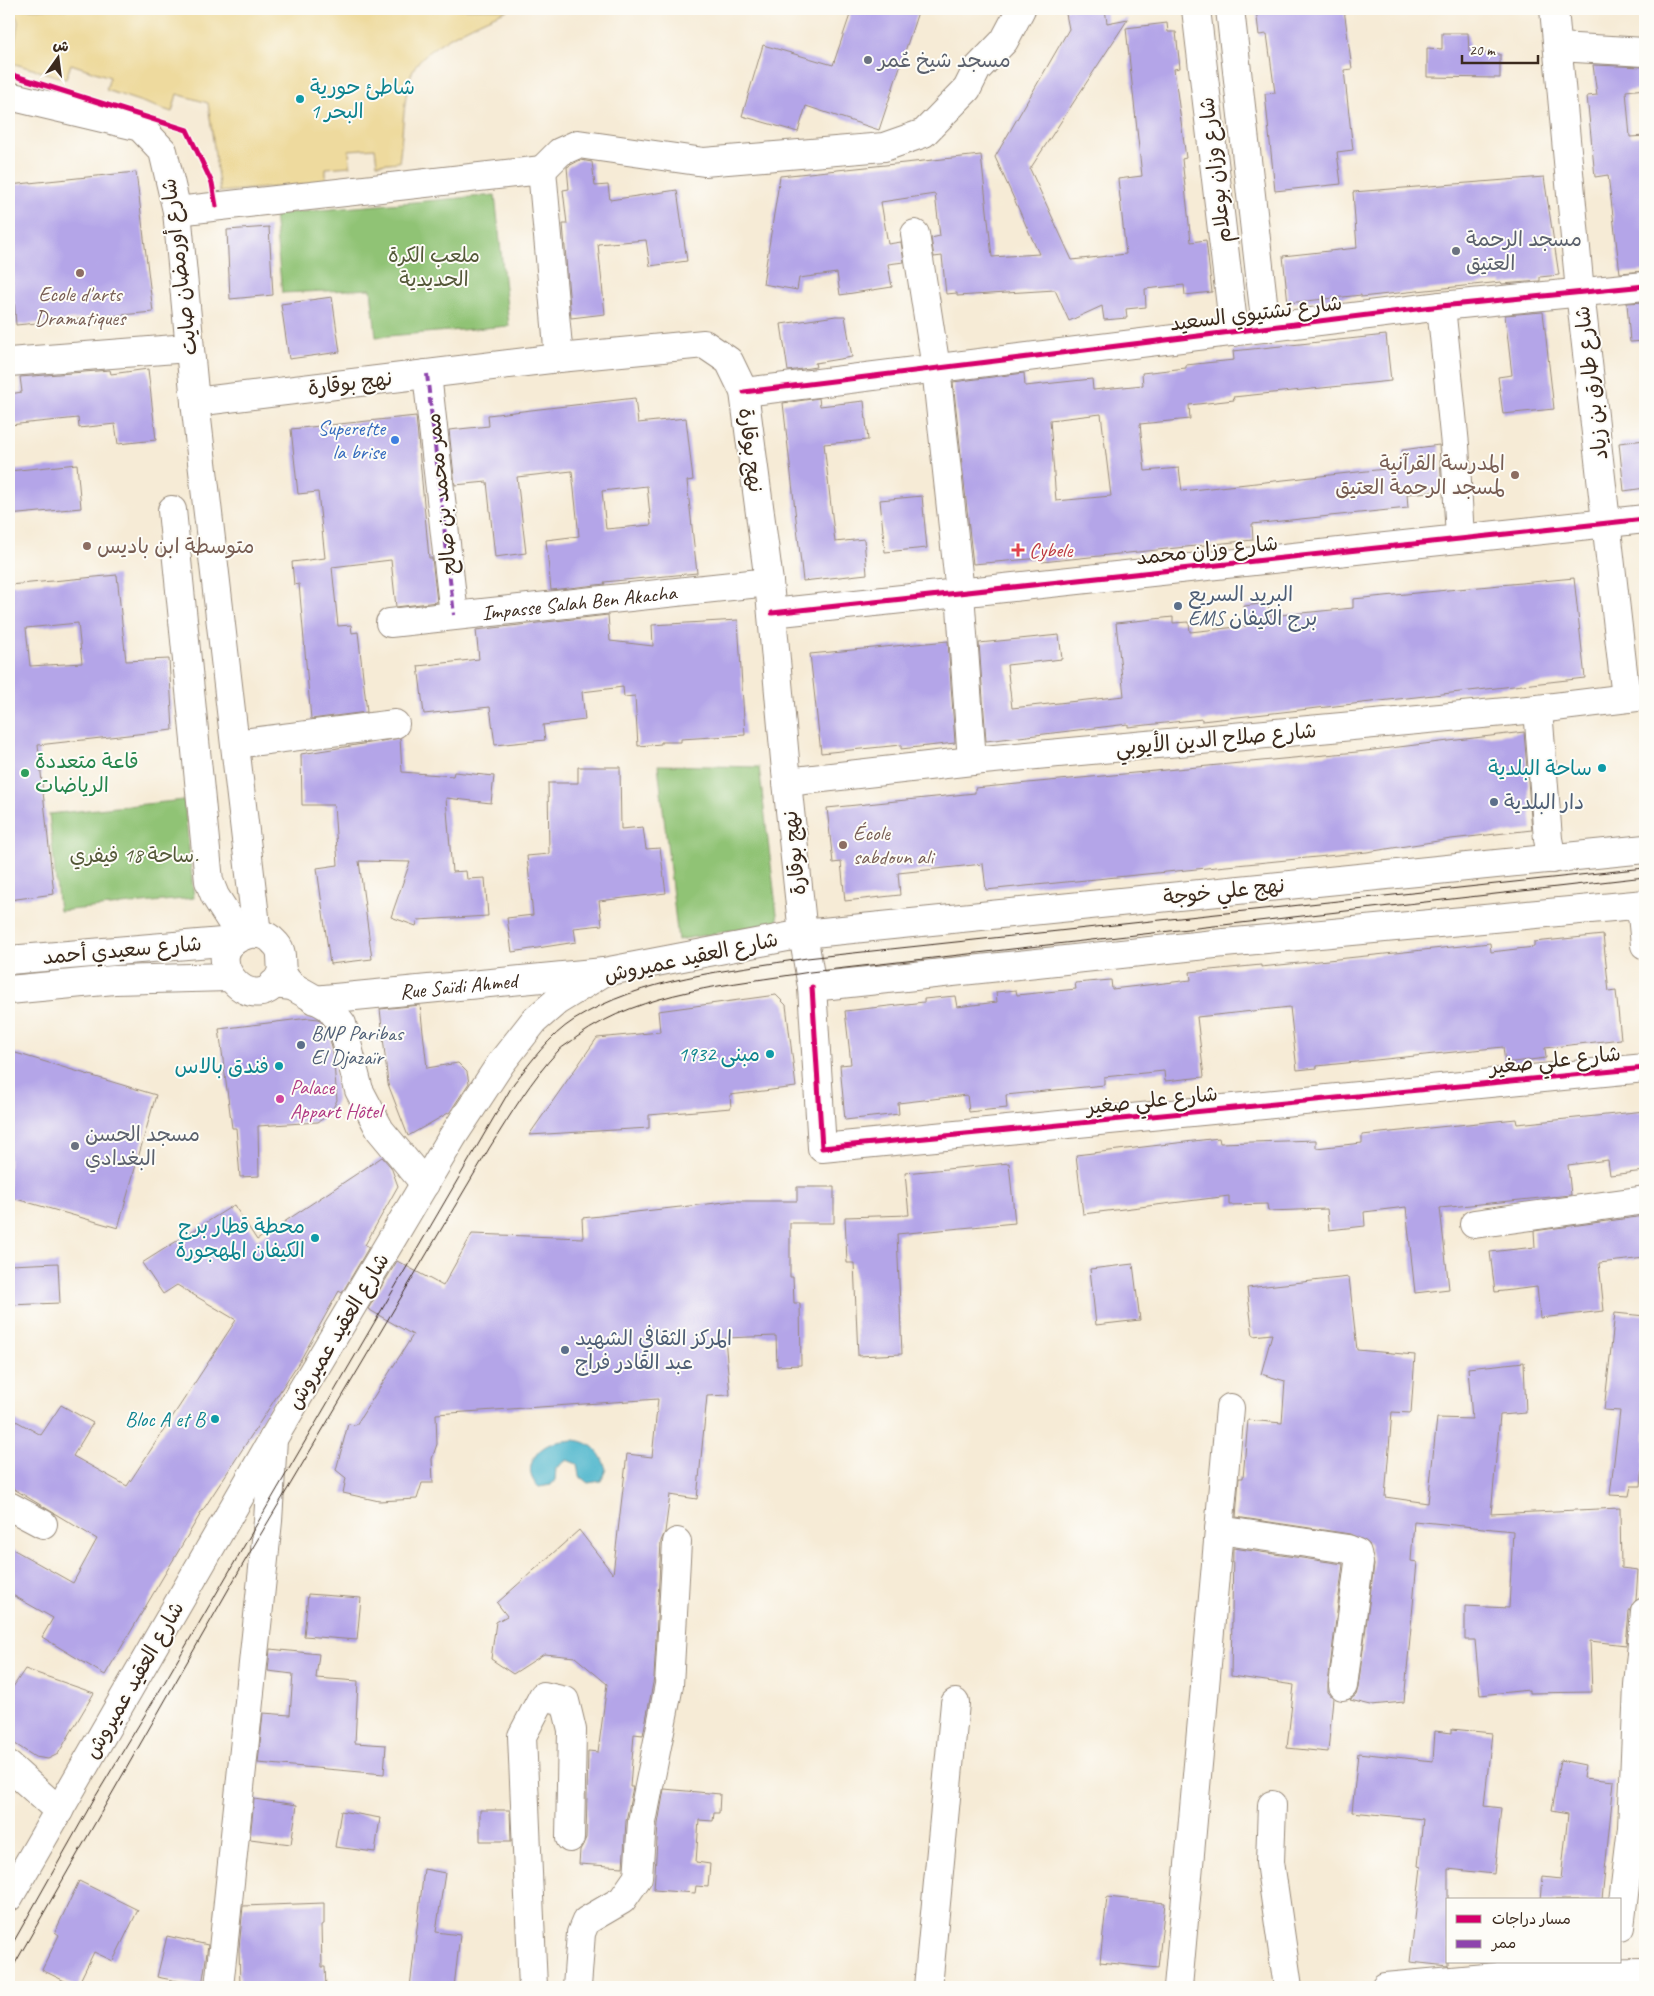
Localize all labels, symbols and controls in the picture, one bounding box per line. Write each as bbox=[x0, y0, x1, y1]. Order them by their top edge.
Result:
north arrow bbox=[32, 32, 82, 82]
scale bar bbox=[1462, 32, 1538, 64]
text: ش bbox=[51, 36, 71, 56]
text: 20 m bbox=[1469, 41, 1496, 60]
place label: مسجد شيخ عُمر bbox=[876, 47, 1011, 74]
marker: مسجد شيخ عُمر bbox=[862, 54, 874, 66]
place label: شاطئ حورية البحر 1 bbox=[310, 74, 415, 124]
marker: شاطئ حورية البحر 1 bbox=[294, 93, 306, 105]
street label: شارع وزان بوعلام bbox=[1193, 95, 1240, 244]
street label: شارع أورمضان صايت bbox=[155, 177, 205, 357]
place label: مسجد الرحمة العتيق bbox=[1466, 226, 1582, 276]
park label: ملعب الكرة الحديدية bbox=[388, 242, 480, 292]
marker: مسجد الرحمة العتيق bbox=[1450, 245, 1462, 257]
marker: Ecole d'arts Dramatiques bbox=[74, 267, 86, 279]
place label: Ecole d'arts Dramatiques bbox=[35, 281, 127, 331]
street label: شارع تشتيوي السعيد bbox=[1168, 290, 1344, 338]
street label: شارع طارق بن زياد bbox=[1569, 304, 1615, 462]
street label: نهج بوقارة bbox=[306, 365, 394, 402]
street label: نهج بوقارة bbox=[732, 406, 769, 494]
street label: ممر محمد بن صالح bbox=[420, 412, 463, 576]
place label: Superette la brise bbox=[318, 415, 387, 465]
marker: Superette la brise bbox=[389, 434, 401, 446]
place label: المدرسة القرآنية لمسجد الرحمة العتيق bbox=[1335, 450, 1505, 500]
marker: المدرسة القرآنية لمسجد الرحمة العتيق bbox=[1509, 469, 1521, 481]
street label: شارع وزان محمد bbox=[1135, 530, 1279, 572]
place label: متوسطة ابن باديس bbox=[97, 533, 254, 559]
place label: Cybele bbox=[1029, 537, 1074, 563]
marker: متوسطة ابن باديس bbox=[81, 540, 93, 552]
marker: Cybele bbox=[1011, 543, 1025, 557]
street label: Impasse Salah Ben Akacha bbox=[480, 579, 679, 626]
place label: البريد السريع EMS برج الكيفان bbox=[1188, 581, 1317, 632]
marker: البريد السريع EMS برج الكيفان bbox=[1172, 600, 1184, 612]
street label: شارع صلاح الدين الأيوبي bbox=[1114, 716, 1318, 767]
place label: قاعة متعددة الرياضات bbox=[35, 748, 139, 798]
place label: ساحة البلدية bbox=[1488, 755, 1592, 781]
marker: ساحة البلدية bbox=[1596, 762, 1608, 774]
marker: قاعة متعددة الرياضات bbox=[19, 767, 31, 779]
place label: دار البلدية bbox=[1504, 789, 1584, 815]
marker: دار البلدية bbox=[1488, 796, 1500, 808]
street label: نهج بوقارة bbox=[777, 809, 812, 897]
place label: École sabdoun ali bbox=[853, 820, 936, 870]
marker: École sabdoun ali bbox=[837, 839, 849, 851]
park label: ساحة 18 فيفري. bbox=[70, 842, 199, 870]
street label: نهج علي خوجة bbox=[1162, 872, 1287, 916]
street label: شارع العقيد عميروش bbox=[602, 926, 781, 990]
street label: شارع سعيدي أحمد bbox=[41, 930, 203, 972]
street label: Rue Saïdi Ahmed bbox=[399, 967, 522, 1005]
place label: BNP Paribas El Djazaïr bbox=[311, 1020, 405, 1070]
marker: BNP Paribas El Djazaïr bbox=[295, 1039, 307, 1051]
street label: شارع علي صغير bbox=[1486, 1040, 1623, 1086]
place label: مبنى 1932 bbox=[678, 1041, 760, 1068]
marker: مبنى 1932 bbox=[764, 1048, 776, 1060]
place label: فندق بالاس bbox=[175, 1053, 269, 1079]
marker: فندق بالاس bbox=[273, 1060, 285, 1072]
place label: Palace Appart Hôtel bbox=[290, 1074, 385, 1124]
street label: شارع علي صغير bbox=[1083, 1080, 1220, 1126]
marker: Palace Appart Hôtel bbox=[274, 1093, 286, 1105]
place label: مسجد الحسن البغدادي bbox=[85, 1121, 200, 1173]
marker: مسجد الحسن البغدادي bbox=[69, 1140, 81, 1152]
place label: محطة قطار برج الكيفان المهجورة bbox=[175, 1213, 305, 1263]
marker: محطة قطار برج الكيفان المهجورة bbox=[309, 1232, 321, 1244]
street label: شارع العقيد عميروش bbox=[281, 1248, 397, 1415]
place label: المركز الثقافي الشهيد عبد القادر فراج bbox=[575, 1324, 732, 1376]
marker: المركز الثقافي الشهيد عبد القادر فراج bbox=[559, 1344, 571, 1356]
place label: Bloc A et B bbox=[125, 1406, 207, 1432]
marker: Bloc A et B bbox=[209, 1413, 221, 1425]
street label: شارع العقيد عميروش bbox=[78, 1597, 191, 1764]
legend bbox=[1446, 1898, 1622, 1964]
text: مسار دراجات bbox=[1492, 1910, 1571, 1929]
text: ممر bbox=[1490, 1934, 1516, 1953]

